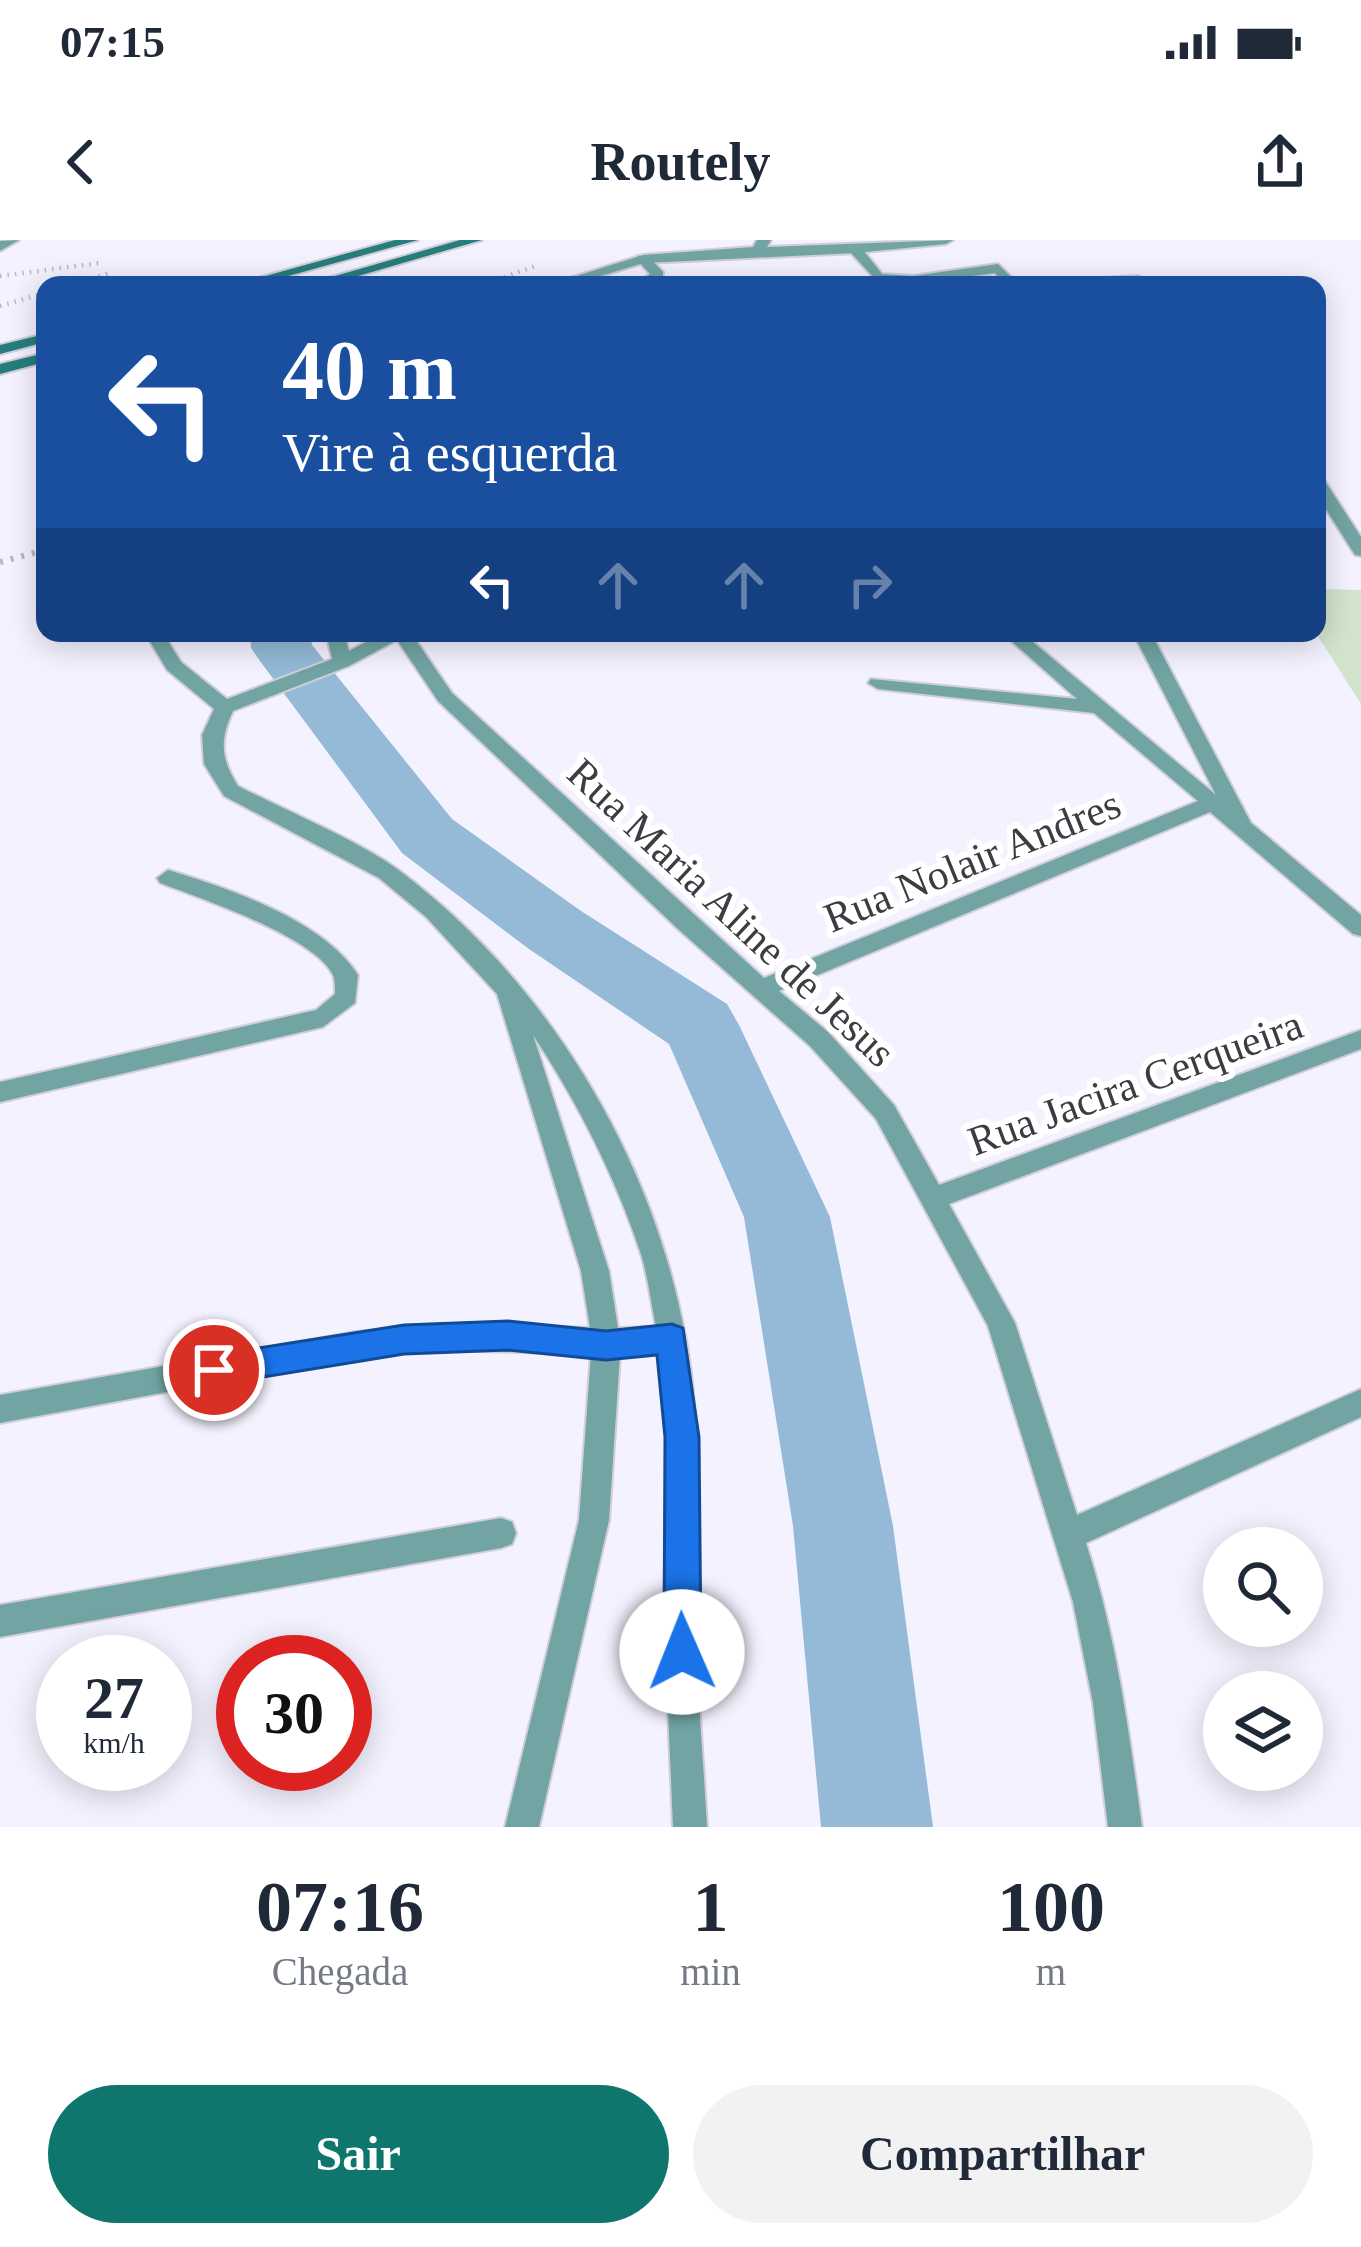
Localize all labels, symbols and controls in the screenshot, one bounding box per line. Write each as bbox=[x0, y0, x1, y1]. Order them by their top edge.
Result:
text: 07:15 bbox=[60, 17, 165, 67]
icon: back bbox=[48, 129, 114, 195]
icon: share bbox=[1247, 129, 1313, 195]
text: Routely bbox=[591, 132, 770, 192]
icon: left bbox=[84, 324, 240, 480]
text: 40 m bbox=[282, 324, 457, 417]
text: Vire à esquerda bbox=[282, 423, 618, 483]
icon: left bbox=[459, 552, 525, 618]
icon: ahead bbox=[585, 552, 651, 618]
icon: ahead bbox=[711, 552, 777, 618]
icon: right bbox=[837, 552, 903, 618]
street label: Rua Maria Aline de Jesus bbox=[559, 750, 904, 1076]
street label: Rua Nolair Andres bbox=[818, 781, 1127, 941]
street label: Rua Jacira Cerqueira bbox=[962, 1001, 1309, 1165]
pin bbox=[163, 1319, 265, 1421]
icon: arrive bbox=[181, 1337, 247, 1403]
map controls bbox=[1203, 1527, 1323, 1791]
button: search bbox=[1203, 1527, 1323, 1647]
position arrow bbox=[619, 1589, 745, 1715]
speed limit sign: 30 bbox=[216, 1635, 372, 1791]
text: 27 bbox=[84, 1665, 144, 1731]
button: layers bbox=[1203, 1671, 1323, 1791]
text: km/h bbox=[83, 1726, 145, 1759]
text: 07:16 bbox=[256, 1867, 424, 1947]
text: 1 bbox=[692, 1867, 728, 1947]
text: 100 bbox=[997, 1867, 1105, 1947]
text: Chegada bbox=[272, 1950, 408, 1993]
text: min bbox=[680, 1950, 741, 1993]
text: m bbox=[1036, 1950, 1066, 1993]
button: Sair bbox=[48, 2085, 669, 2223]
button: Compartilhar bbox=[693, 2085, 1313, 2223]

